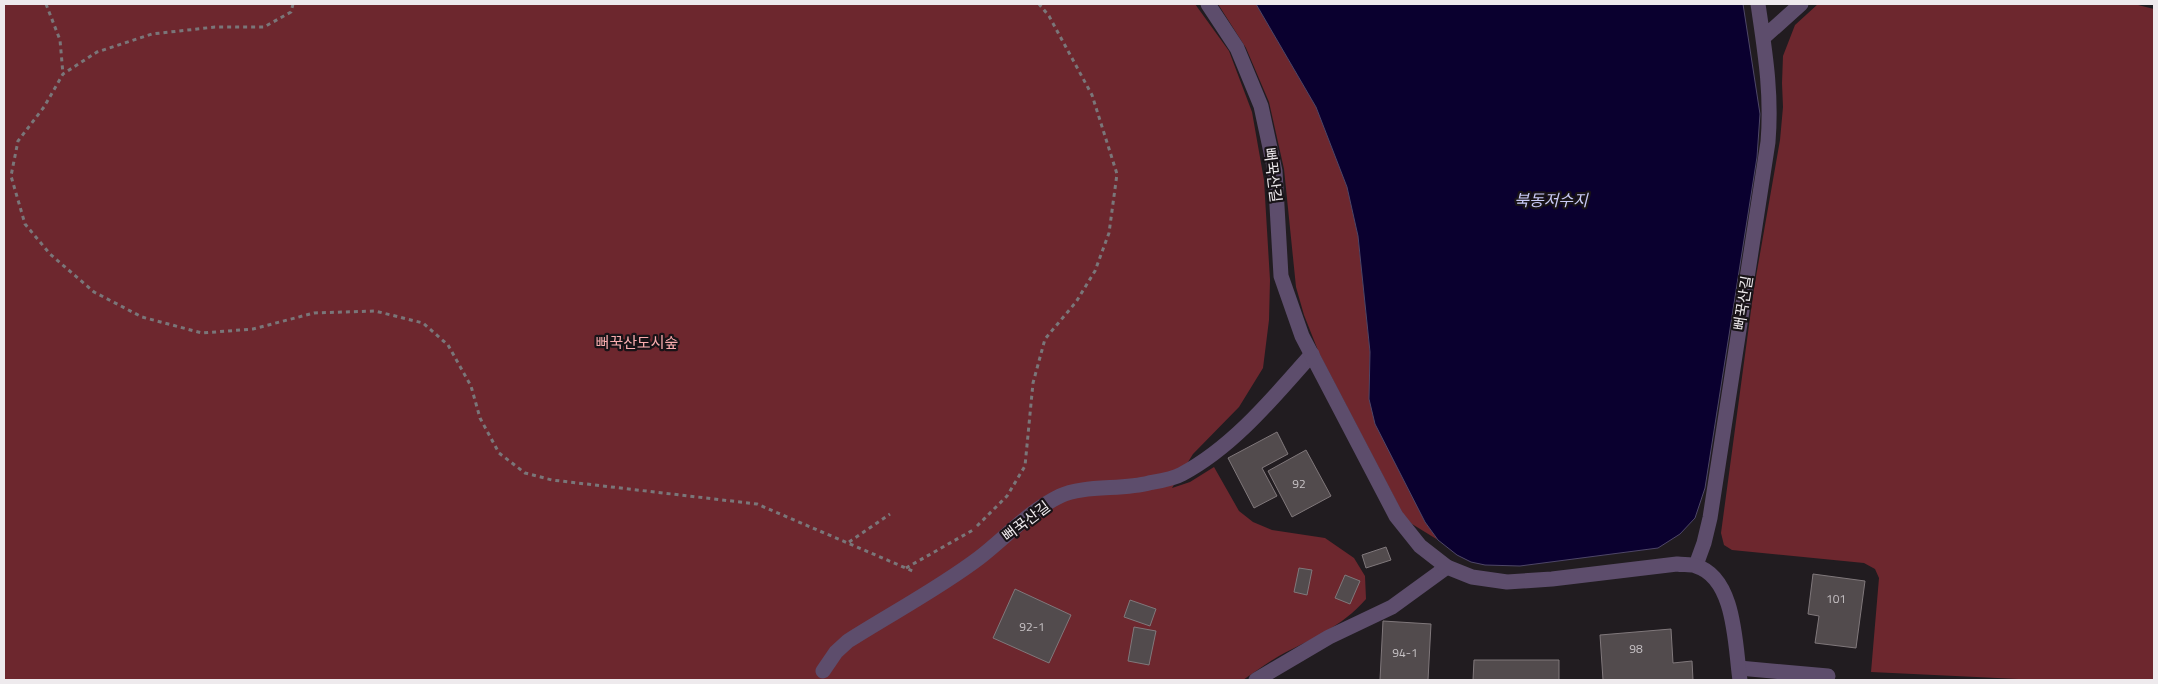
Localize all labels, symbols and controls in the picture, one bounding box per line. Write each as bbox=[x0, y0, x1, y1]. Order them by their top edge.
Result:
street label: 뻐꾹산길 bbox=[1258, 146, 1288, 204]
water label: 북동저수지 bbox=[1514, 188, 1589, 212]
street label: 뻐꾹산길 bbox=[1727, 274, 1759, 332]
park label: 뻐꾹산도시숲 bbox=[596, 331, 678, 354]
house number: 92 bbox=[1292, 474, 1306, 493]
street label: 뻐꾹산길 bbox=[997, 495, 1055, 547]
house number: 101 bbox=[1826, 589, 1846, 608]
house number: 92-1 bbox=[1019, 617, 1045, 636]
house number: 98 bbox=[1629, 639, 1643, 658]
house number: 94-1 bbox=[1392, 643, 1418, 662]

